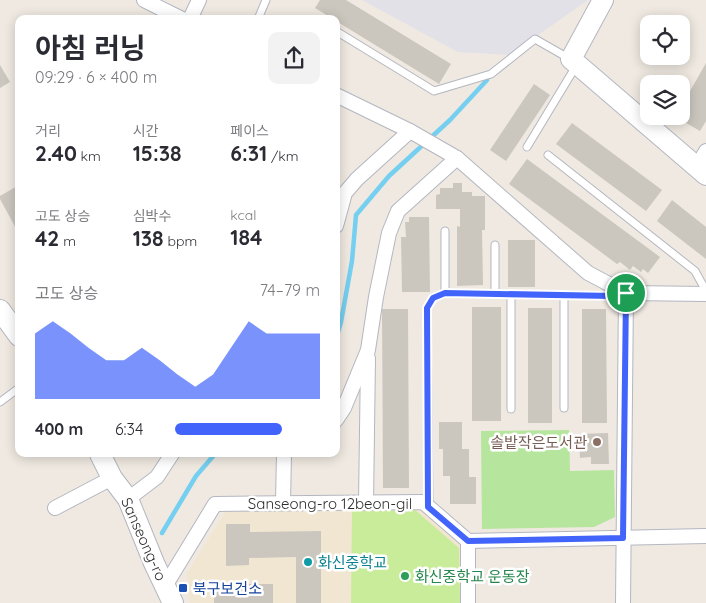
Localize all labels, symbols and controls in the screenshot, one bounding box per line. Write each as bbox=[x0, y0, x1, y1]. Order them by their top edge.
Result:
map controls bbox=[640, 15, 690, 125]
button: locate bbox=[640, 15, 690, 65]
text: 아침 러닝 bbox=[35, 30, 146, 65]
button: share bbox=[268, 32, 320, 84]
text: 09:29 · 6 × 400 m bbox=[35, 67, 157, 87]
button: layers bbox=[640, 75, 690, 125]
text: 거리 bbox=[35, 122, 61, 140]
text: 시간 bbox=[133, 122, 158, 140]
text: 페이스 bbox=[230, 122, 269, 140]
text: 2.40 bbox=[35, 140, 77, 166]
text: 15:38 bbox=[133, 140, 181, 166]
text: 6:31 bbox=[230, 140, 267, 166]
text: km bbox=[77, 147, 101, 165]
text: /km bbox=[267, 147, 299, 165]
text: kcal bbox=[230, 206, 256, 224]
text: 고도 상승 bbox=[35, 207, 90, 225]
text: 심박수 bbox=[133, 207, 171, 225]
text: 184 bbox=[230, 224, 262, 250]
text: 42 bbox=[35, 225, 59, 251]
text: 138 bbox=[133, 225, 164, 251]
text: m bbox=[59, 232, 76, 250]
text: bpm bbox=[164, 232, 197, 250]
pin bbox=[605, 272, 647, 314]
icon: arrive bbox=[612, 279, 640, 307]
text: 74–79 m bbox=[260, 280, 320, 300]
text: 고도 상승 bbox=[35, 283, 98, 303]
text: 400 m bbox=[35, 419, 83, 439]
text: 6:34 bbox=[115, 419, 143, 439]
place label: 솔밭작은도서관 bbox=[490, 433, 587, 452]
marker: 솔밭작은도서관 bbox=[591, 436, 603, 448]
street label: Sanseong-ro bbox=[117, 494, 171, 584]
street label: Sanseong-ro 12beon-gil bbox=[248, 494, 412, 513]
place label: 화신중학교 bbox=[318, 553, 387, 572]
marker: 화신중학교 bbox=[302, 556, 314, 568]
place label: 화신중학교 운동장 bbox=[415, 567, 530, 586]
marker: 화신중학교 운동장 bbox=[399, 570, 411, 582]
place label: 북구보건소 bbox=[193, 579, 262, 598]
marker: 북구보건소 bbox=[177, 582, 189, 594]

